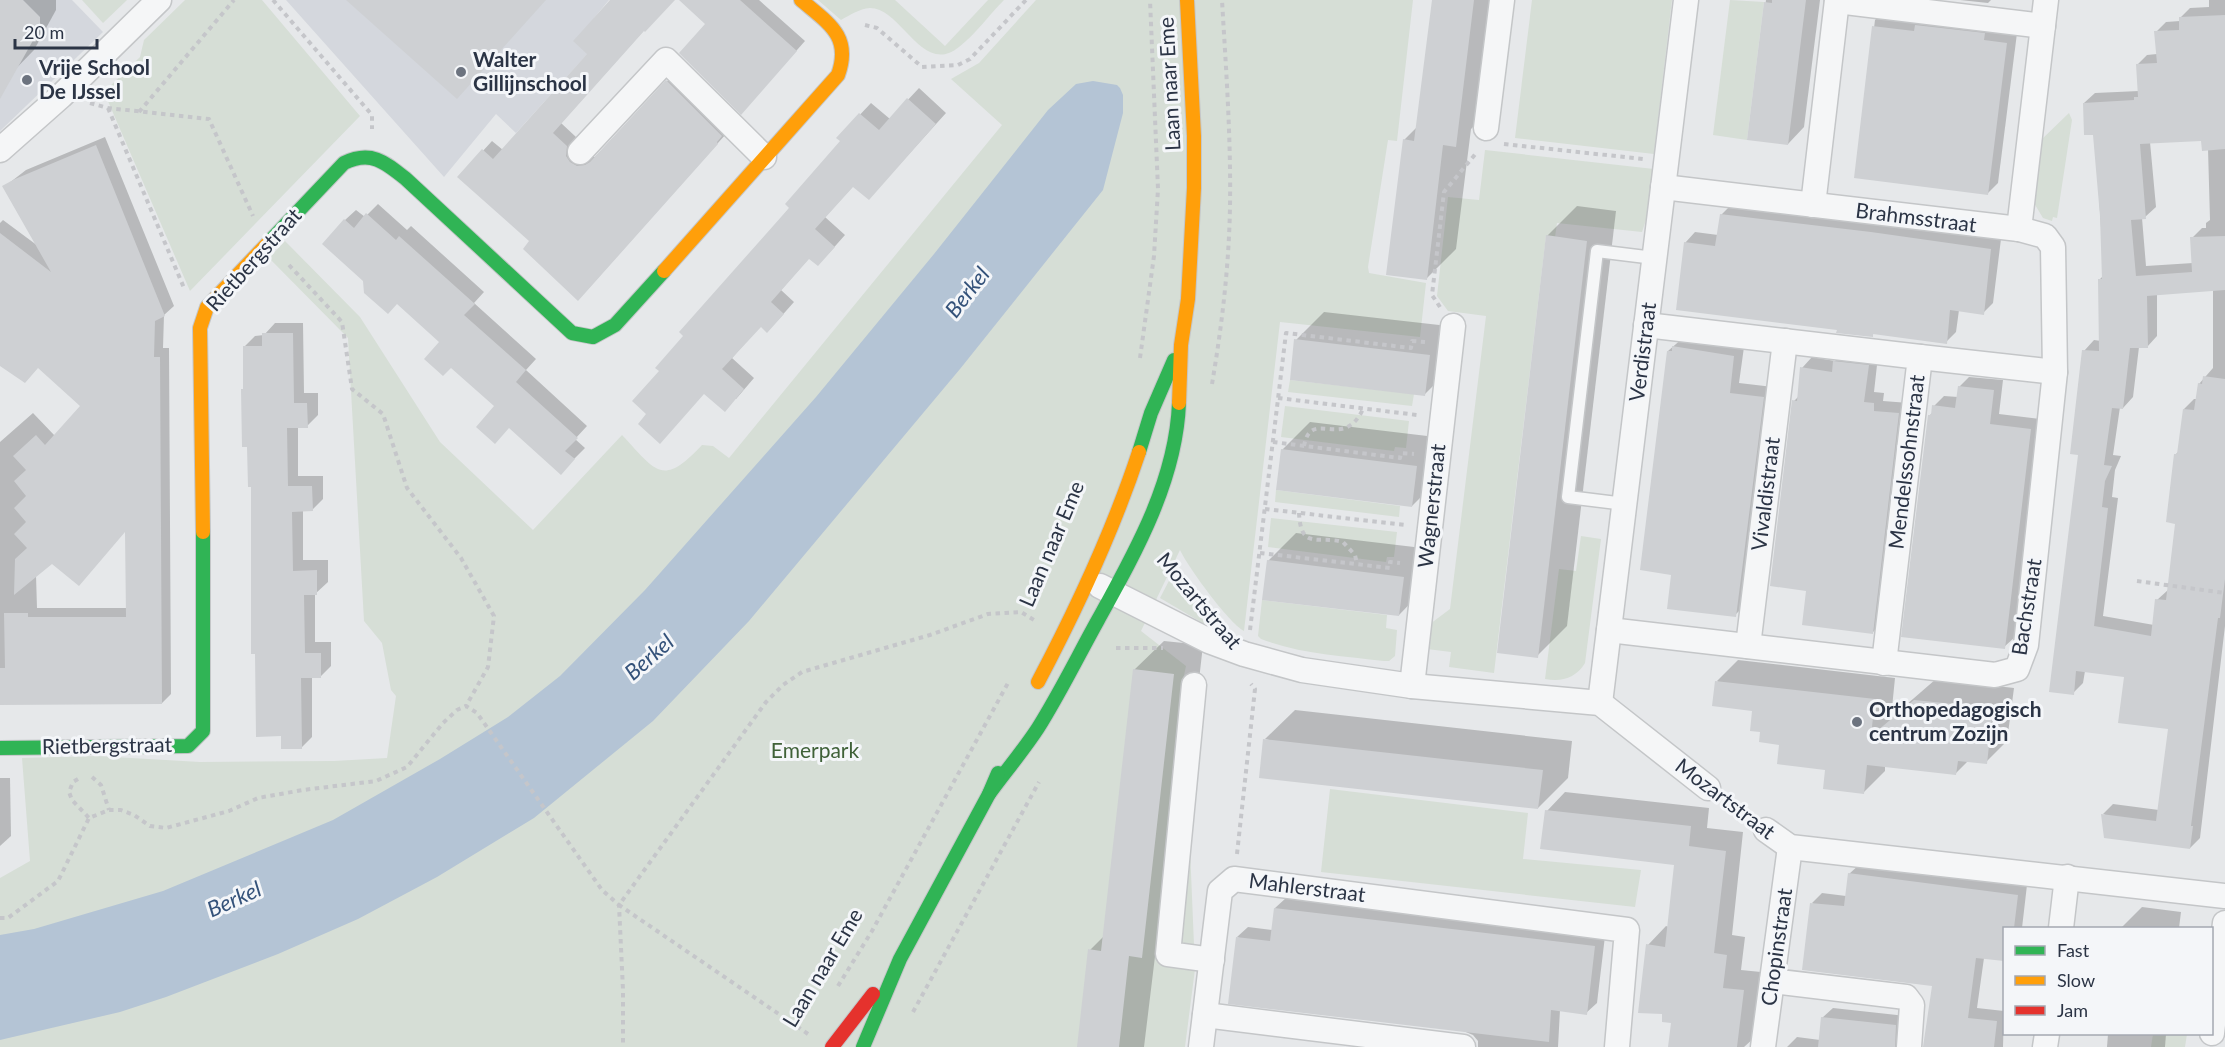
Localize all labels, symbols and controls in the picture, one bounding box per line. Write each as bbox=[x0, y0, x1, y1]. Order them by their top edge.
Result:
scale bar bbox=[15, 12, 98, 50]
street label: Laan naar Eme bbox=[1153, 16, 1184, 152]
text: 20 m bbox=[24, 21, 64, 43]
place label: Walter Gillijnschool bbox=[473, 46, 587, 95]
place label: Vrije School De IJssel bbox=[38, 54, 150, 103]
marker: Walter Gillijnschool bbox=[454, 65, 468, 79]
marker: Vrije School De IJssel bbox=[20, 73, 34, 87]
street label: Brahmsstraat bbox=[1854, 197, 1979, 236]
street label: Rietbergstraat bbox=[200, 202, 306, 316]
water label: Berkel bbox=[939, 261, 995, 322]
street label: Verdistraat bbox=[1623, 300, 1660, 403]
street label: Mendelssohnstraat bbox=[1882, 373, 1929, 551]
street label: Vivaldistraat bbox=[1745, 435, 1784, 552]
street label: Wagnerstraat bbox=[1412, 442, 1450, 569]
street label: Laan naar Eme bbox=[1013, 477, 1088, 610]
street label: Mozartstraat bbox=[1153, 547, 1248, 654]
street label: Bachstraat bbox=[2006, 556, 2046, 657]
water label: Berkel bbox=[619, 628, 679, 685]
place label: Orthopedagogisch centrum Zozijn bbox=[1869, 696, 2042, 745]
marker: Orthopedagogisch centrum Zozijn bbox=[1850, 715, 1864, 729]
street label: Rietbergstraat bbox=[42, 731, 173, 758]
park label: Emerpark bbox=[771, 737, 860, 762]
street label: Mozartstraat bbox=[1671, 752, 1781, 844]
street label: Mahlerstraat bbox=[1247, 867, 1367, 906]
water label: Berkel bbox=[203, 875, 265, 922]
street label: Chopinstraat bbox=[1755, 886, 1796, 1007]
street label: Laan naar Eme bbox=[776, 903, 867, 1031]
legend bbox=[2003, 927, 2213, 1035]
text: Fast bbox=[2057, 939, 2090, 961]
text: Slow bbox=[2057, 969, 2095, 991]
text: Jam bbox=[2057, 999, 2088, 1021]

